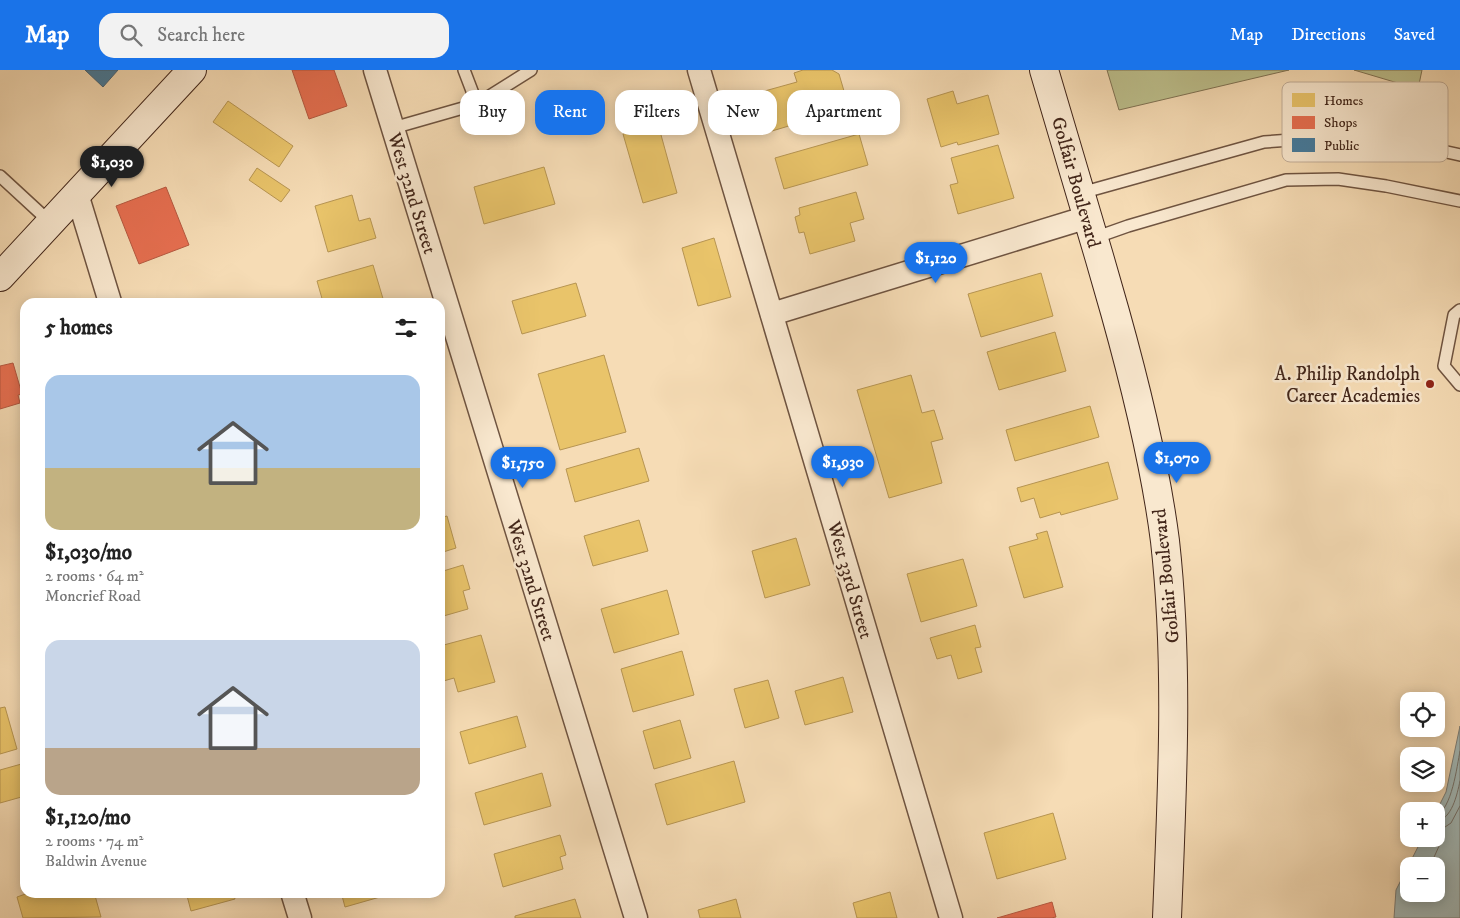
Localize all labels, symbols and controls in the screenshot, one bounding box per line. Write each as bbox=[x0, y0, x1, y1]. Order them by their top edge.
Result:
search box bbox=[99, 13, 449, 58]
text: Map bbox=[25, 20, 69, 50]
icon: search bbox=[117, 21, 145, 49]
text: Search here bbox=[157, 24, 245, 47]
text: Map bbox=[1230, 24, 1263, 46]
text: Directions bbox=[1291, 24, 1366, 46]
text: Saved bbox=[1394, 24, 1435, 46]
legend bbox=[1282, 82, 1448, 162]
chip: Buy bbox=[460, 90, 525, 135]
chip: Rent bbox=[535, 90, 605, 135]
chip: Filters bbox=[615, 90, 698, 135]
chip: New bbox=[708, 90, 777, 135]
chip: Apartment bbox=[787, 90, 900, 135]
text: Homes bbox=[1324, 92, 1364, 110]
street label: Golfair Boulevard bbox=[1046, 114, 1105, 251]
text: Shops bbox=[1324, 114, 1357, 132]
street label: West 32nd Street bbox=[382, 129, 441, 257]
text: Public bbox=[1324, 137, 1359, 155]
pin: $1,030 bbox=[71, 146, 153, 188]
text: $1,030 bbox=[91, 152, 133, 172]
pin: $1,120 bbox=[895, 242, 977, 284]
text: $1,120 bbox=[915, 248, 957, 268]
icon: filters bbox=[392, 314, 420, 342]
text: 5 homes bbox=[45, 315, 113, 341]
place label: A. Philip Randolph Career Academies bbox=[1274, 363, 1420, 408]
marker: A. Philip Randolph Career Academies bbox=[1424, 378, 1436, 390]
icon: home bbox=[188, 408, 278, 498]
pin: $1,070 bbox=[1136, 442, 1218, 484]
pin: $1,750 bbox=[482, 446, 564, 489]
pin: $1,930 bbox=[802, 446, 884, 488]
text: $1,070 bbox=[1155, 448, 1199, 468]
text: $1,930 bbox=[822, 452, 864, 472]
text: $1,750 bbox=[502, 453, 544, 473]
street label: Golfair Boulevard bbox=[1148, 507, 1185, 644]
street label: West 32nd Street bbox=[501, 516, 560, 644]
street label: West 33rd Street bbox=[822, 518, 877, 642]
text: $1,030/mo bbox=[45, 540, 132, 566]
text: 2 rooms · 64 m² bbox=[45, 566, 144, 586]
text: Moncrief Road bbox=[45, 586, 141, 606]
icon: home bbox=[188, 673, 278, 763]
map controls bbox=[1400, 692, 1445, 902]
button: locate bbox=[1400, 692, 1445, 737]
button: layers bbox=[1400, 747, 1445, 792]
button: + bbox=[1400, 802, 1445, 847]
text: $1,120/mo bbox=[45, 805, 131, 831]
text: 2 rooms · 74 m² bbox=[45, 831, 143, 851]
text: Baldwin Avenue bbox=[45, 851, 147, 871]
button: − bbox=[1400, 857, 1445, 902]

